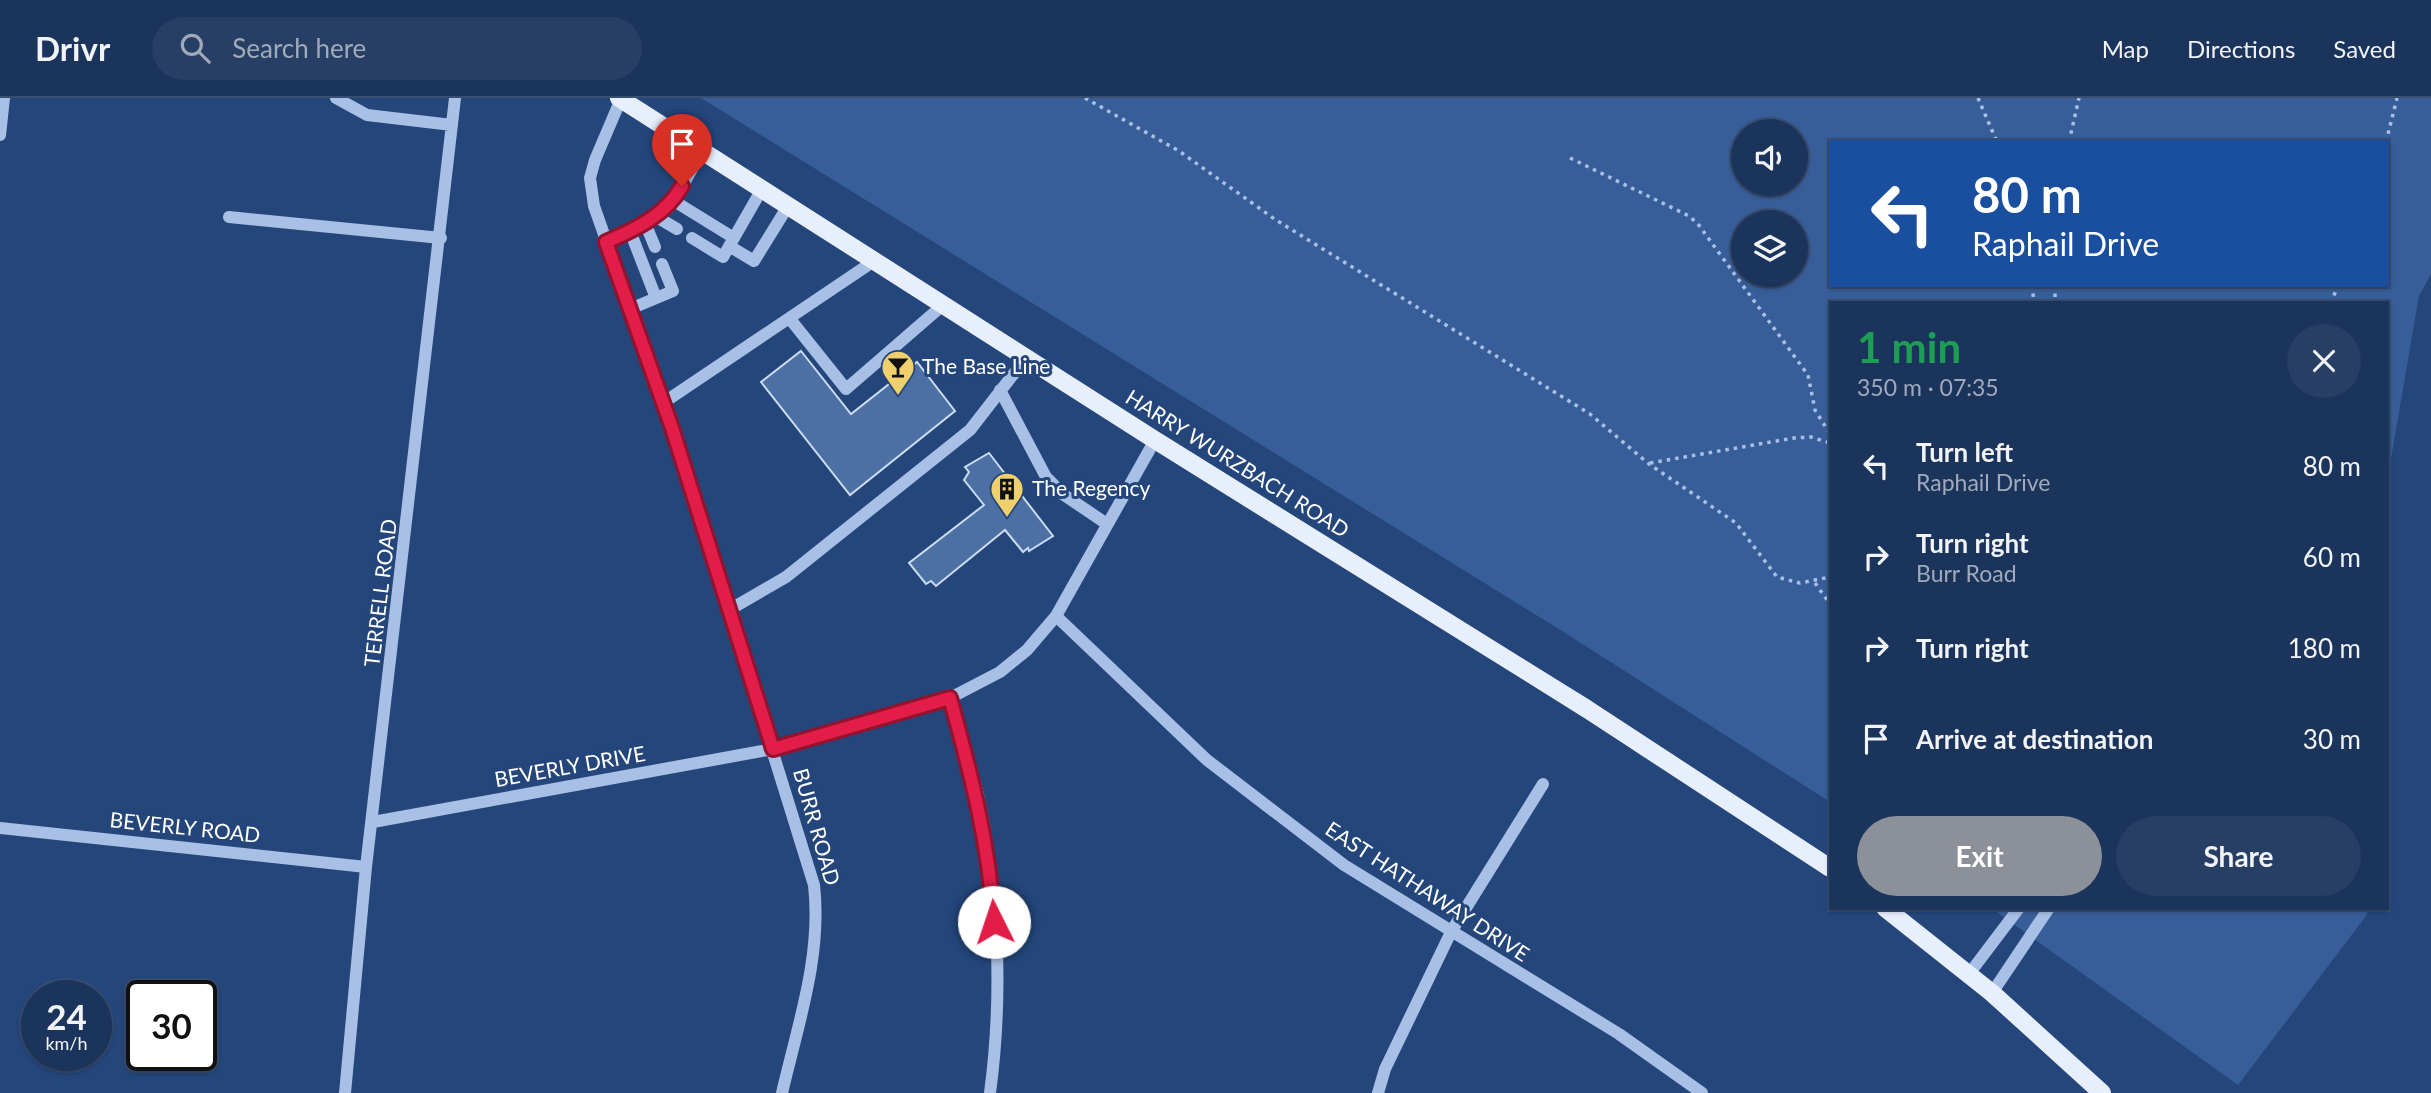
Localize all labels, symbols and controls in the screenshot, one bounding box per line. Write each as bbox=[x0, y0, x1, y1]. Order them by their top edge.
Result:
search box bbox=[152, 17, 642, 80]
text: Drivr bbox=[35, 28, 110, 68]
icon: search bbox=[176, 29, 214, 67]
text: Search here bbox=[232, 32, 366, 64]
text: Map bbox=[2102, 34, 2149, 63]
text: Directions bbox=[2187, 34, 2295, 63]
text: Saved bbox=[2333, 34, 2396, 63]
pin bbox=[652, 114, 712, 186]
map controls bbox=[1731, 119, 1808, 287]
button: sound bbox=[1731, 119, 1808, 196]
icon: arrive bbox=[663, 125, 701, 163]
text: 80 m bbox=[1972, 165, 2082, 223]
icon: left bbox=[1857, 168, 1948, 259]
button: layers bbox=[1731, 210, 1808, 287]
text: Raphail Drive bbox=[1972, 224, 2159, 263]
text: 1 min bbox=[1857, 322, 1961, 372]
button: close bbox=[2287, 324, 2361, 398]
bar icon: The Base Line bbox=[879, 348, 917, 397]
place label: The Base Line bbox=[922, 353, 1050, 378]
text: 350 m · 07:35 bbox=[1857, 373, 1999, 401]
street label: HARRY WURZBACH ROAD bbox=[1122, 384, 1354, 542]
text: Turn left bbox=[1916, 436, 2013, 468]
icon: left bbox=[1857, 447, 1895, 485]
text: 80 m bbox=[2303, 450, 2361, 482]
text: Raphail Drive bbox=[1916, 468, 2051, 496]
building icon: The Regency bbox=[988, 470, 1026, 519]
place label: The Regency bbox=[1032, 475, 1151, 500]
street label: TERRELL ROAD bbox=[358, 517, 401, 668]
text: Turn right bbox=[1916, 527, 2029, 559]
icon: right bbox=[1857, 538, 1895, 576]
text: 60 m bbox=[2303, 541, 2361, 573]
text: Burr Road bbox=[1916, 559, 2017, 587]
icon: right bbox=[1857, 629, 1895, 667]
text: Turn right bbox=[1916, 632, 2029, 664]
text: 180 m bbox=[2288, 632, 2361, 664]
icon: arrive bbox=[1857, 720, 1895, 758]
text: Arrive at destination bbox=[1916, 723, 2153, 755]
text: 30 m bbox=[2303, 723, 2361, 755]
street label: BEVERLY DRIVE bbox=[492, 740, 647, 791]
street label: BURR ROAD bbox=[789, 765, 846, 888]
street label: BEVERLY ROAD bbox=[109, 806, 262, 847]
street label: EAST HATHAWAY DRIVE bbox=[1321, 815, 1534, 966]
button: Exit bbox=[1857, 816, 2102, 896]
button: Share bbox=[2116, 816, 2361, 896]
position arrow bbox=[957, 885, 1031, 959]
speed limit sign: 30 bbox=[126, 980, 217, 1071]
text: 24 bbox=[46, 995, 87, 1037]
text: km/h bbox=[45, 1032, 88, 1054]

